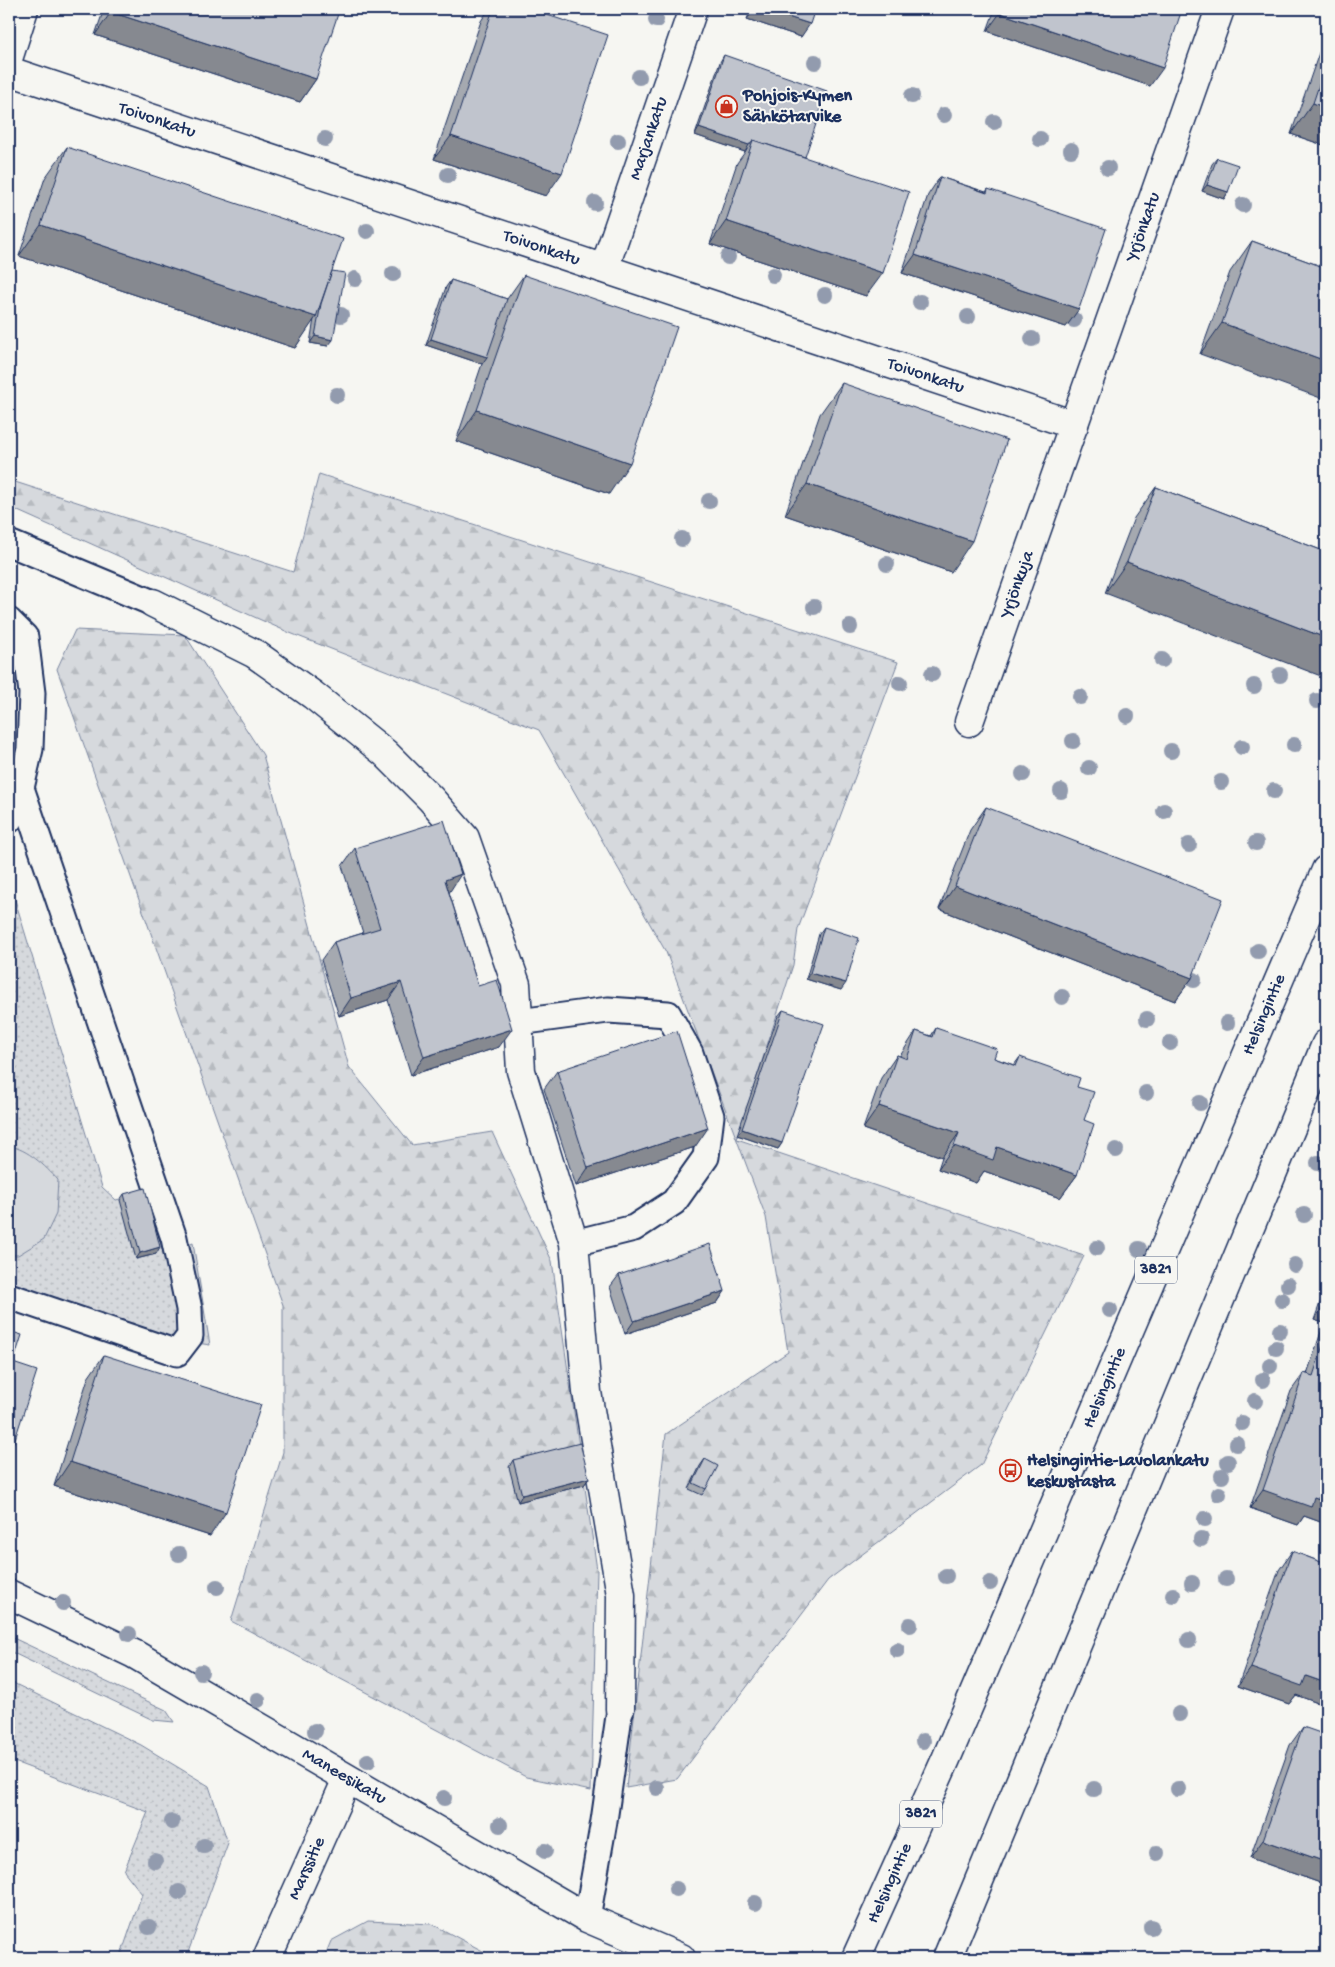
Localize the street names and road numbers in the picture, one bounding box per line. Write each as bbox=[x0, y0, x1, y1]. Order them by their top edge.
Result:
street label: Marjankatu bbox=[625, 94, 673, 183]
street label: Toivonkatu bbox=[115, 97, 199, 143]
street label: Yrjönkatu bbox=[1121, 189, 1165, 266]
street label: Toivonkatu bbox=[499, 225, 583, 271]
street label: Toivonkatu bbox=[884, 353, 967, 398]
street label: Yrjönkuja bbox=[995, 547, 1039, 622]
street label: Helsingintie bbox=[1238, 970, 1291, 1058]
road number: 3821 bbox=[1135, 1256, 1177, 1284]
street label: Helsingintie bbox=[1078, 1344, 1131, 1432]
street label: Maneesikatu bbox=[298, 1744, 391, 1810]
road number: 3821 bbox=[900, 1800, 942, 1828]
street label: Marssitie bbox=[284, 1833, 330, 1903]
street label: Helsingintie bbox=[863, 1839, 917, 1927]

